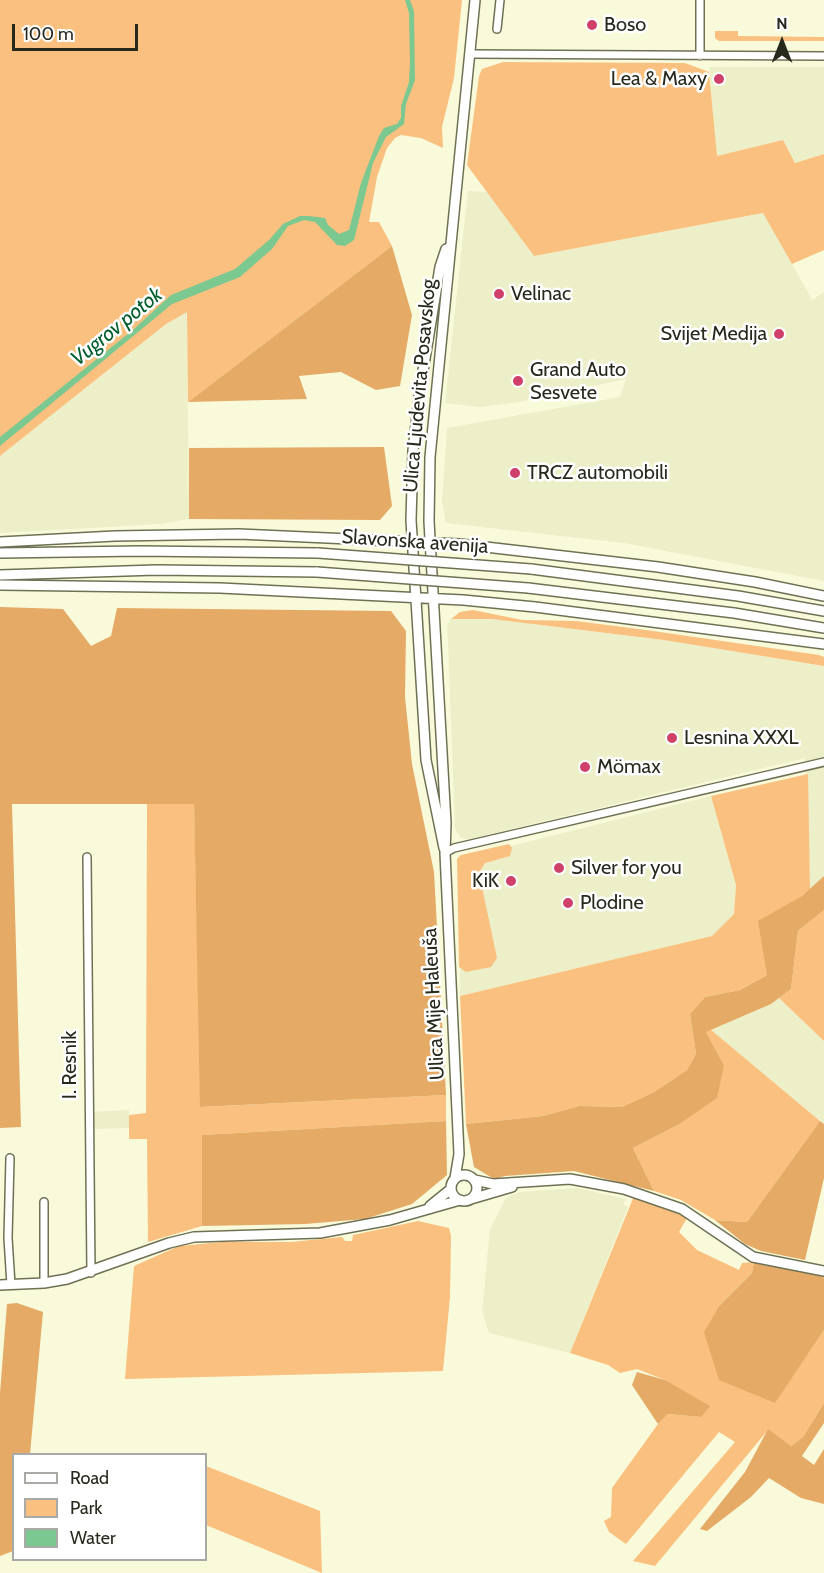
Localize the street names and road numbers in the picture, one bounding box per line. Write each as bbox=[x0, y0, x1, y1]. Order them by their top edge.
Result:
street label: Ulica Ljudevita Posavskog bbox=[399, 278, 441, 494]
street label: Slavonska avenija bbox=[341, 525, 489, 559]
street label: Ulica Mije Haleuša bbox=[418, 927, 450, 1081]
street label: I. Resnik bbox=[58, 1031, 82, 1099]

